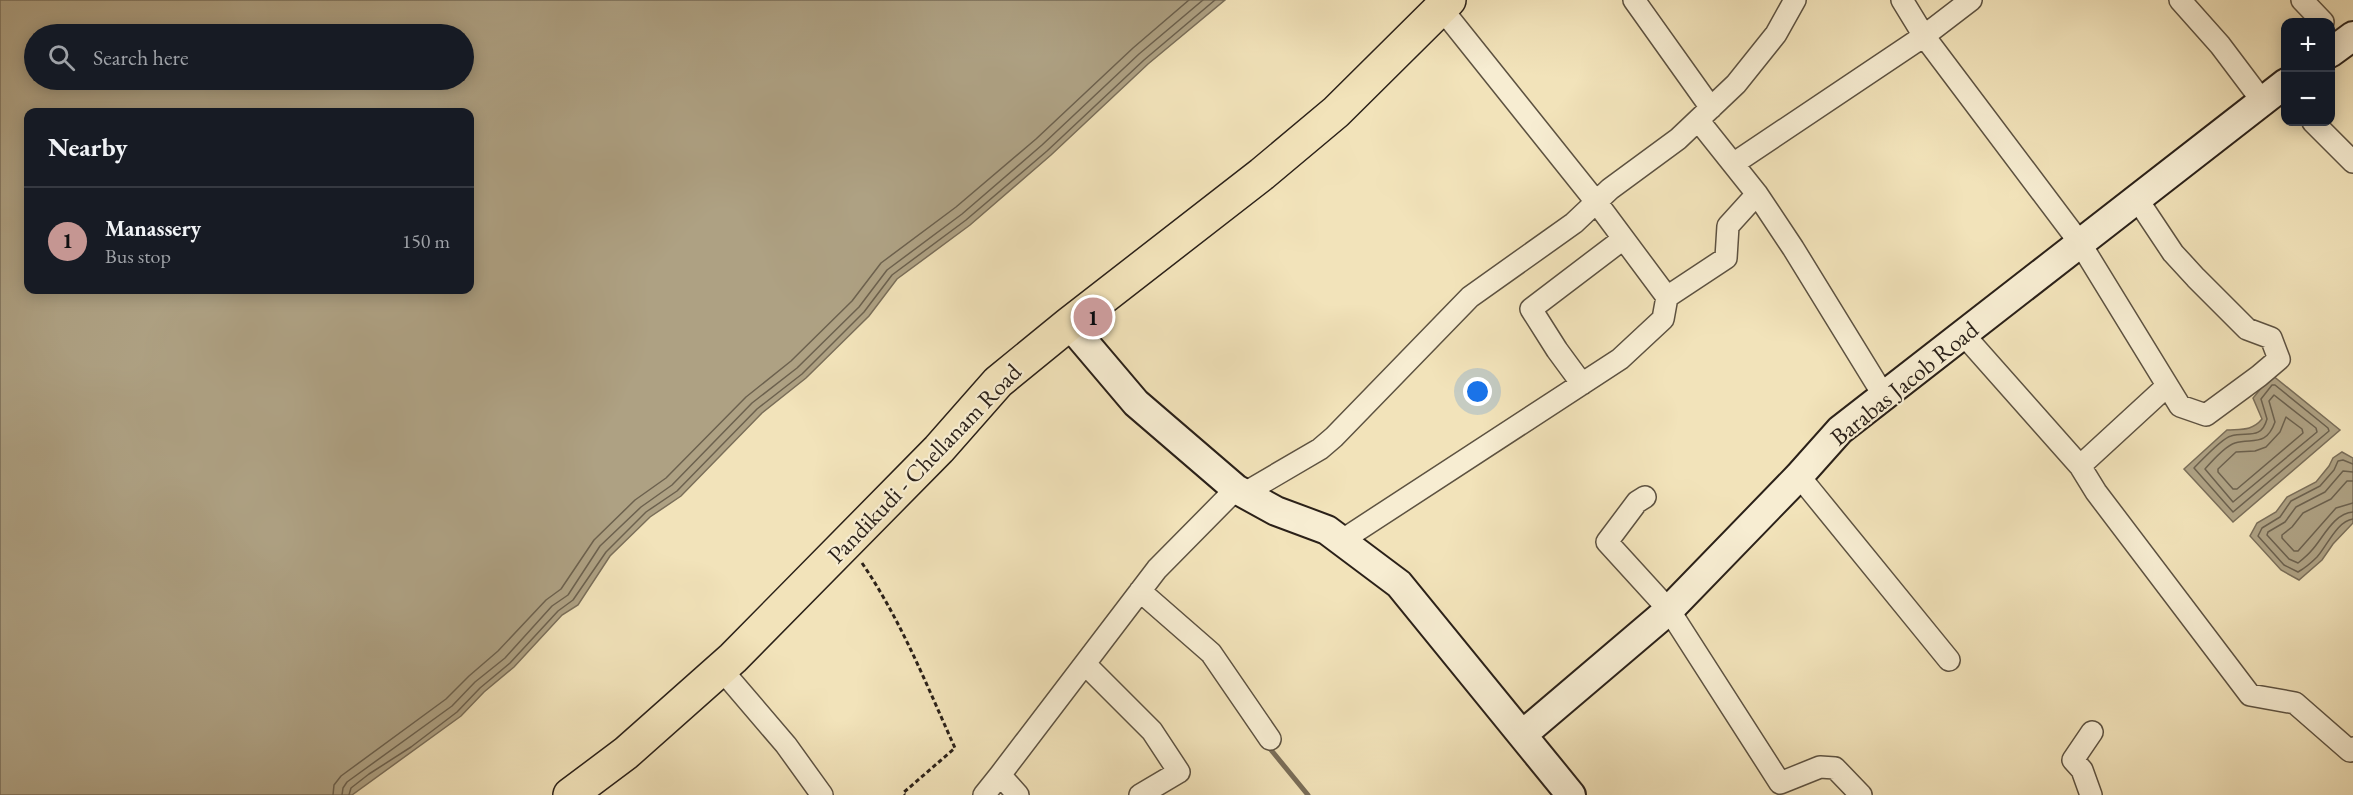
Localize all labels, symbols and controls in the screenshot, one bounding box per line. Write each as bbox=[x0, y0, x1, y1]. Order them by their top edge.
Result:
map controls bbox=[2281, 18, 2335, 126]
button: + bbox=[2281, 18, 2335, 72]
search box bbox=[24, 24, 474, 90]
icon: search bbox=[45, 41, 78, 74]
text: Search here bbox=[93, 43, 188, 72]
button: − bbox=[2281, 72, 2335, 126]
text: Nearby bbox=[48, 130, 128, 164]
text: Manassery bbox=[105, 214, 201, 243]
text: 1 bbox=[62, 228, 73, 254]
text: 150 m bbox=[402, 228, 450, 254]
text: Bus stop bbox=[105, 243, 171, 269]
pin: 1 bbox=[1074, 294, 1112, 340]
street label: Barabas Jacob Road bbox=[1824, 313, 1985, 452]
street label: Pandikudi - Chellanam Road bbox=[820, 356, 1028, 570]
your location bbox=[1463, 377, 1492, 406]

